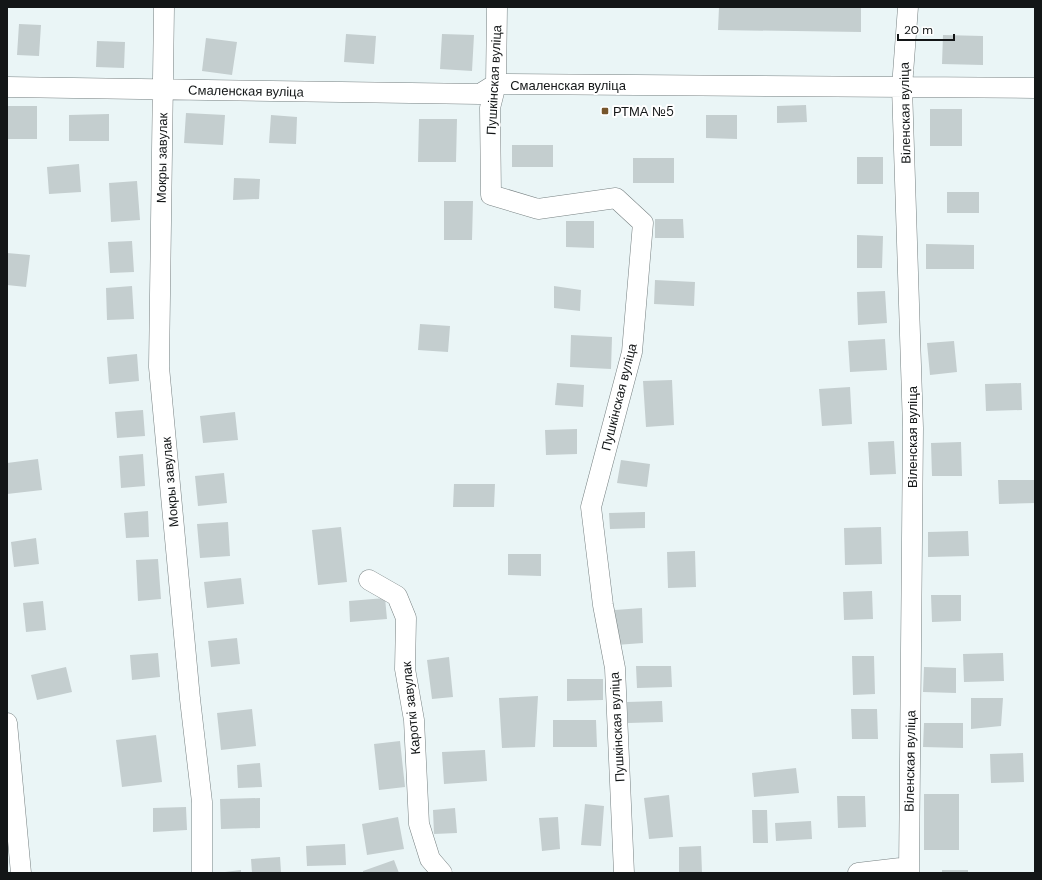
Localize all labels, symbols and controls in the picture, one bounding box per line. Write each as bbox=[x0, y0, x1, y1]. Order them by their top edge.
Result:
scale bar bbox=[898, 16, 954, 42]
text: 20 m bbox=[904, 22, 933, 38]
street label: Пушкінская вуліца bbox=[483, 24, 505, 135]
street label: Віленская вуліца bbox=[896, 61, 914, 164]
street label: Смаленская вуліца bbox=[510, 77, 627, 94]
street label: Смаленская вуліца bbox=[188, 81, 305, 101]
place label: РТМА №5 bbox=[613, 103, 674, 120]
marker: РТМА №5 bbox=[600, 106, 610, 116]
street label: Мокры завулак bbox=[153, 112, 171, 203]
street label: Пушкінская вуліца bbox=[597, 341, 641, 453]
street label: Віленская вуліца bbox=[904, 385, 921, 488]
street label: Мокры завулак bbox=[158, 436, 182, 528]
street label: Кароткі завулак bbox=[398, 660, 424, 755]
street label: Пушкінская вуліца bbox=[606, 671, 628, 782]
street label: Віленская вуліца bbox=[901, 709, 919, 812]

